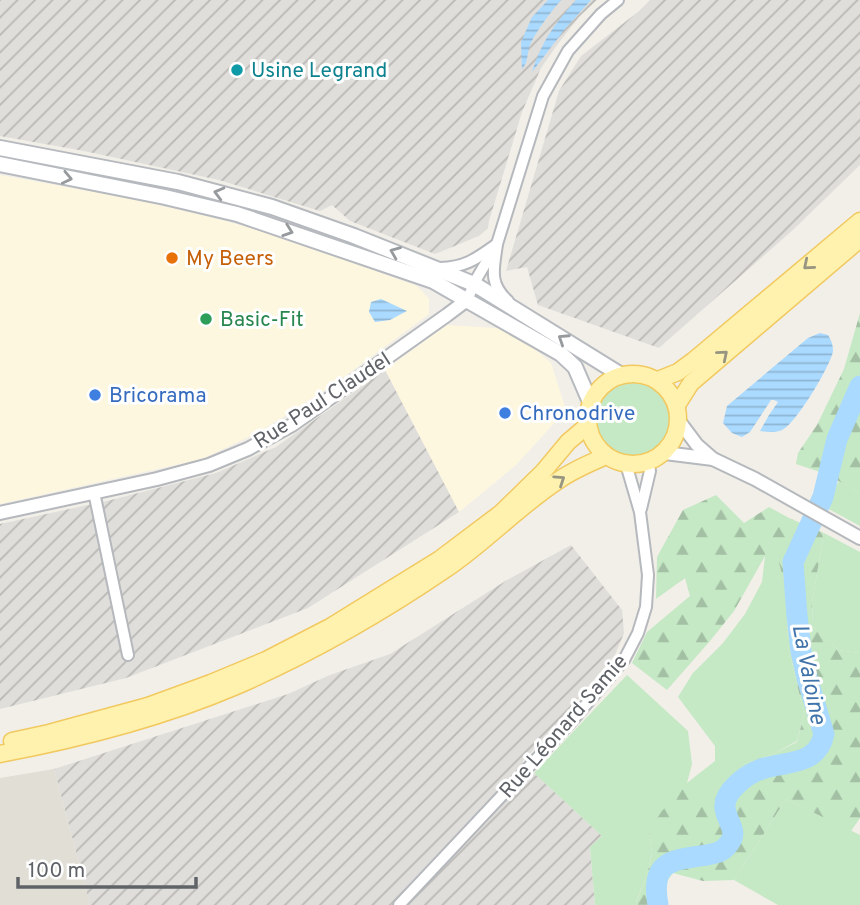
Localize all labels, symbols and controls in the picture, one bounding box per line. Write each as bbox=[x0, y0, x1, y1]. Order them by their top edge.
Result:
place label: Usine Legrand bbox=[251, 58, 387, 85]
marker: Usine Legrand bbox=[229, 62, 245, 78]
one-way arrow bbox=[61, 169, 73, 184]
one-way arrow bbox=[213, 187, 225, 201]
one-way arrow bbox=[281, 223, 293, 237]
place label: My Beers bbox=[186, 246, 274, 273]
one-way arrow bbox=[390, 246, 402, 260]
marker: My Beers bbox=[164, 250, 180, 266]
one-way arrow bbox=[803, 257, 816, 269]
place label: Basic-Fit bbox=[220, 307, 304, 334]
marker: Basic-Fit bbox=[198, 311, 214, 327]
one-way arrow bbox=[558, 335, 571, 347]
street label: Rue Paul Claudel bbox=[249, 347, 396, 456]
one-way arrow bbox=[715, 351, 728, 363]
place label: Bricorama bbox=[109, 383, 206, 410]
marker: Bricorama bbox=[87, 387, 103, 403]
place label: Chronodrive bbox=[519, 401, 635, 428]
marker: Chronodrive bbox=[497, 405, 513, 421]
one-way arrow bbox=[552, 476, 565, 488]
water label: La Valoine bbox=[784, 622, 832, 728]
street label: Rue Léonard Samie bbox=[494, 649, 634, 805]
scale bar bbox=[18, 846, 196, 890]
text: 100 m bbox=[28, 858, 85, 885]

